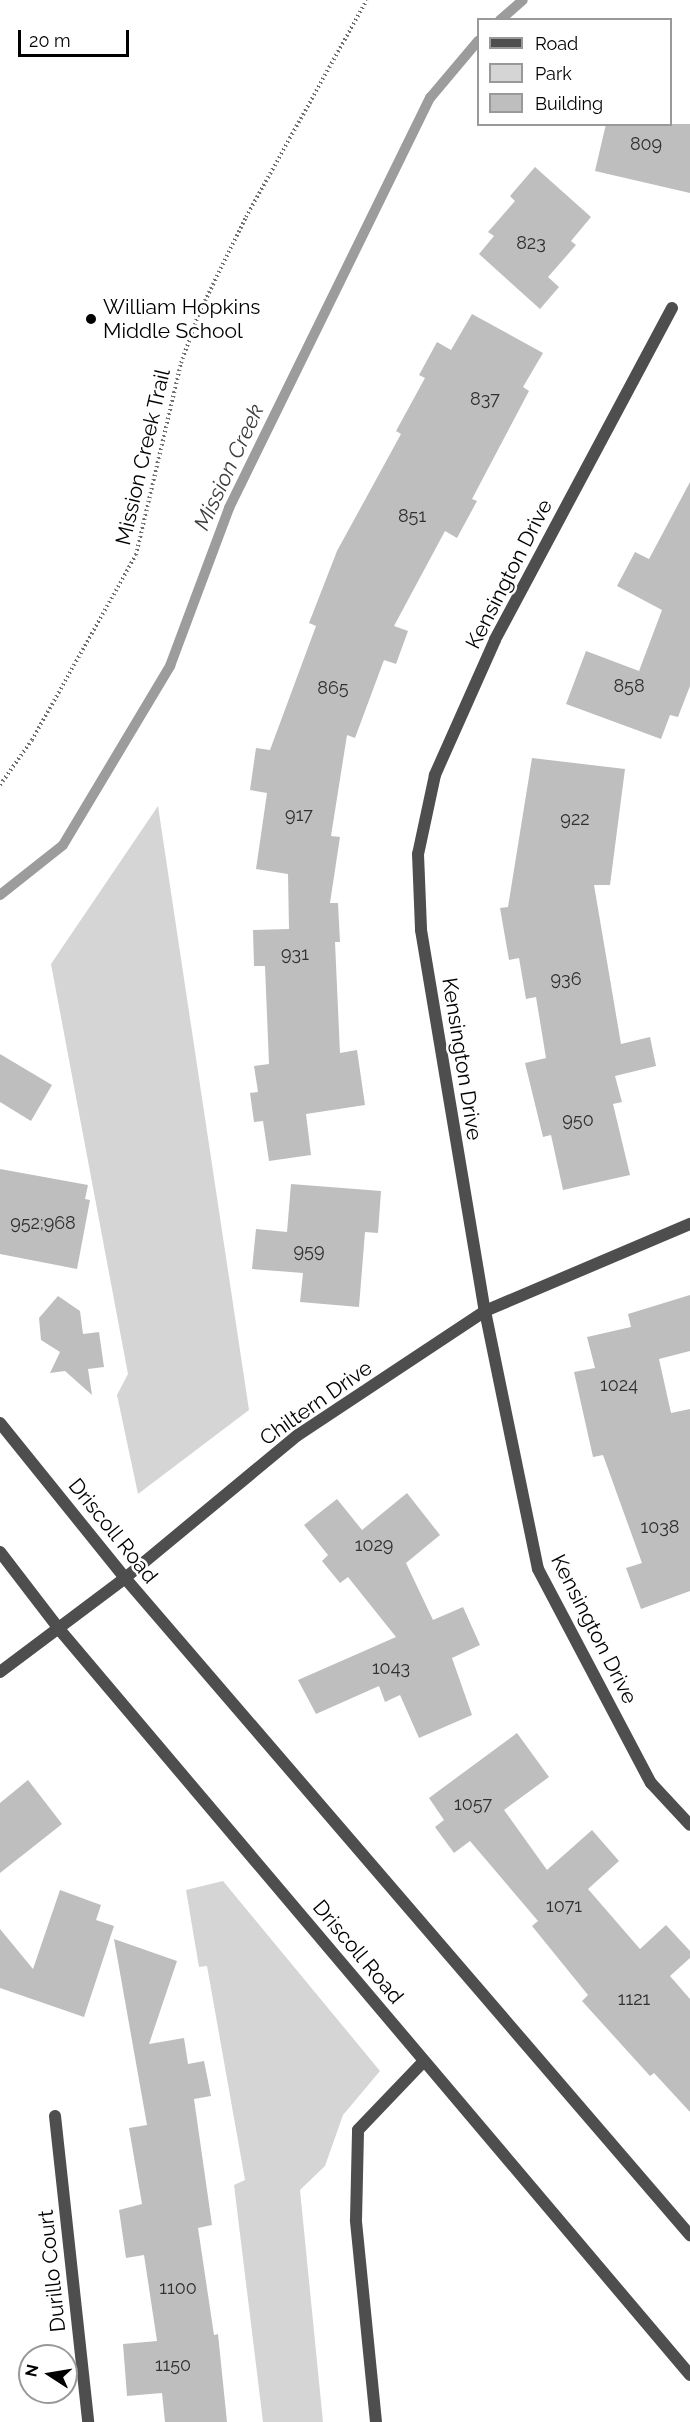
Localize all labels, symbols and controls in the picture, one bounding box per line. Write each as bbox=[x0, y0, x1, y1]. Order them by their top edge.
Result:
scale bar bbox=[21, 18, 132, 56]
legend bbox=[477, 18, 672, 126]
text: 20 m bbox=[29, 30, 71, 51]
text: Road bbox=[535, 33, 578, 54]
text: Park bbox=[535, 63, 572, 84]
text: Building bbox=[535, 93, 603, 114]
house number: 809 bbox=[630, 133, 662, 155]
house number: 823 bbox=[516, 232, 546, 254]
place label: William Hopkins Middle School bbox=[103, 294, 261, 344]
marker: William Hopkins Middle School bbox=[84, 312, 98, 326]
street label: Mission Creek Trail bbox=[110, 366, 176, 548]
house number: 837 bbox=[470, 388, 500, 410]
water label: Mission Creek bbox=[188, 400, 270, 534]
street label: Kensington Drive bbox=[460, 495, 558, 653]
house number: 851 bbox=[398, 505, 426, 527]
house number: 858 bbox=[613, 675, 645, 697]
house number: 865 bbox=[317, 677, 349, 699]
house number: 917 bbox=[285, 804, 313, 826]
house number: 922 bbox=[560, 808, 590, 830]
house number: 931 bbox=[281, 943, 309, 965]
house number: 936 bbox=[550, 968, 582, 990]
street label: Kensington Drive bbox=[437, 976, 487, 1142]
house number: 950 bbox=[562, 1109, 594, 1131]
house number: 952;968 bbox=[10, 1212, 76, 1234]
house number: 959 bbox=[294, 1240, 324, 1262]
street label: Chiltern Drive bbox=[255, 1355, 377, 1451]
house number: 1024 bbox=[600, 1374, 638, 1396]
street label: Driscoll Road bbox=[63, 1473, 163, 1589]
house number: 1038 bbox=[640, 1516, 680, 1538]
house number: 1029 bbox=[355, 1534, 393, 1556]
street label: Kensington Drive bbox=[545, 1550, 643, 1708]
house number: 1043 bbox=[372, 1657, 410, 1679]
house number: 1057 bbox=[454, 1793, 492, 1815]
street label: Driscoll Road bbox=[307, 1895, 409, 2009]
house number: 1071 bbox=[546, 1895, 582, 1917]
house number: 1121 bbox=[618, 1988, 650, 2010]
street label: Durillo Court bbox=[33, 2209, 71, 2333]
house number: 1100 bbox=[159, 2277, 197, 2299]
north arrow bbox=[18, 2344, 78, 2404]
house number: 1150 bbox=[155, 2354, 191, 2376]
text: N bbox=[21, 2363, 42, 2379]

